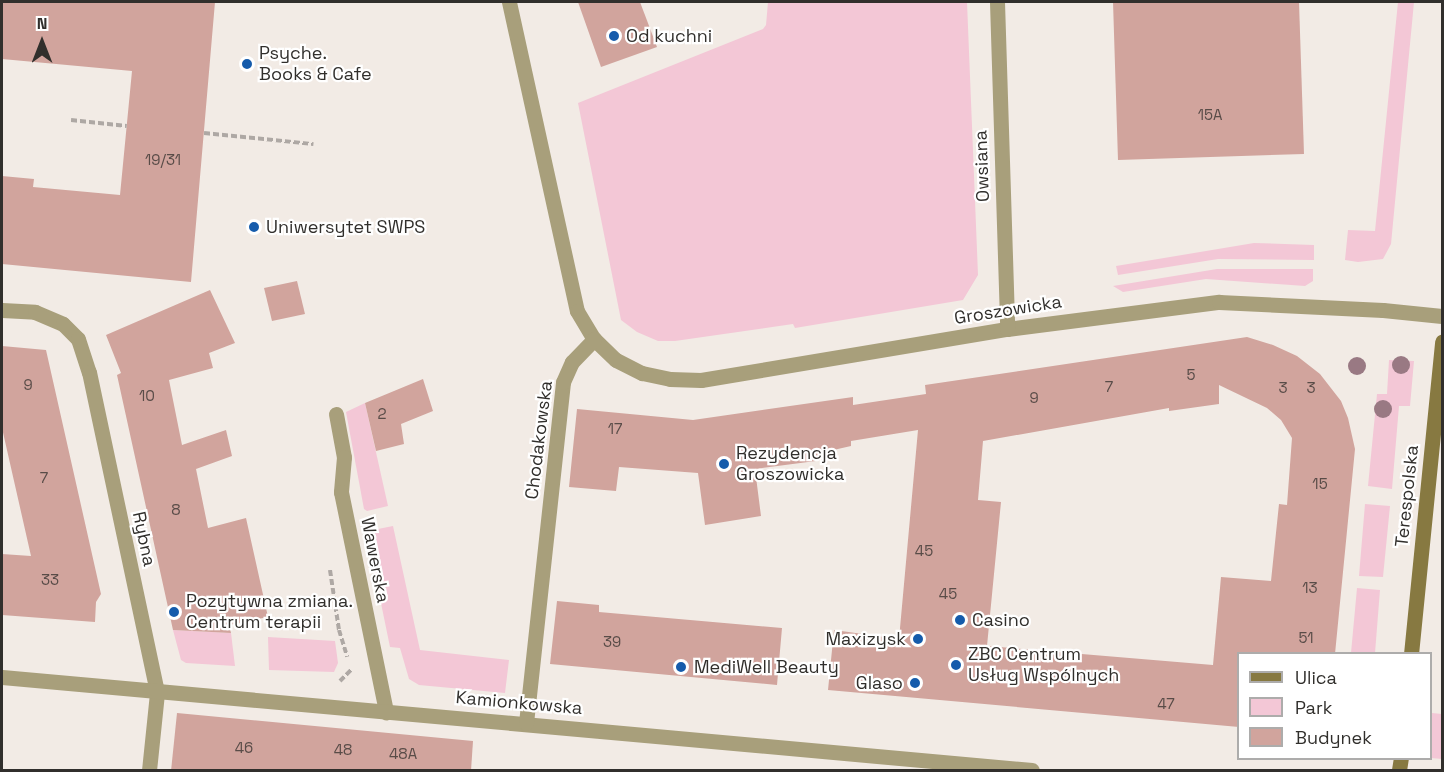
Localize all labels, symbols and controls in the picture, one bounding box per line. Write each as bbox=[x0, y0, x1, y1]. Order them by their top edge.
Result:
north arrow bbox=[12, 12, 72, 72]
text: N bbox=[37, 13, 47, 34]
place label: Od kuchni bbox=[626, 25, 712, 47]
marker: Od kuchni bbox=[607, 29, 621, 43]
place label: Psyche. Books & Cafe bbox=[259, 43, 372, 86]
marker: Psyche. Books & Cafe bbox=[240, 57, 254, 71]
house number: 15A bbox=[1198, 106, 1222, 124]
street label: Owsiana bbox=[970, 130, 994, 202]
house number: 19/31 bbox=[145, 151, 181, 169]
place label: Uniwersytet SWPS bbox=[266, 216, 425, 238]
marker: Uniwersytet SWPS bbox=[247, 220, 261, 234]
street label: Groszowicka bbox=[953, 291, 1063, 329]
house number: 5 bbox=[1187, 366, 1195, 384]
house number: 9 bbox=[23, 376, 33, 394]
house number: 7 bbox=[1105, 378, 1113, 396]
street label: Chodakowska bbox=[521, 379, 557, 501]
house number: 3 bbox=[1278, 379, 1288, 397]
house number: 3 bbox=[1306, 379, 1316, 397]
house number: 10 bbox=[139, 387, 155, 405]
house number: 9 bbox=[1029, 389, 1039, 407]
house number: 2 bbox=[377, 405, 387, 423]
house number: 17 bbox=[608, 420, 622, 438]
place label: Rezydencja Groszowicka bbox=[736, 443, 844, 486]
street label: Terespolska bbox=[1391, 444, 1423, 548]
marker: Rezydencja Groszowicka bbox=[717, 457, 731, 471]
house number: 7 bbox=[40, 469, 48, 487]
house number: 15 bbox=[1312, 475, 1328, 493]
house number: 8 bbox=[171, 501, 181, 519]
street label: Rybna bbox=[128, 510, 160, 568]
street label: Wawerska bbox=[356, 515, 394, 605]
house number: 45 bbox=[915, 542, 933, 560]
house number: 33 bbox=[41, 571, 59, 589]
house number: 13 bbox=[1302, 579, 1318, 597]
house number: 45 bbox=[939, 585, 957, 603]
place label: Pozytywna zmiana. Centrum terapii bbox=[186, 591, 353, 634]
marker: Pozytywna zmiana. Centrum terapii bbox=[167, 605, 181, 619]
place label: Casino bbox=[972, 609, 1030, 631]
marker: Casino bbox=[953, 613, 967, 627]
place label: Maxizysk bbox=[825, 628, 906, 650]
house number: 51 bbox=[1298, 629, 1314, 647]
marker: Maxizysk bbox=[911, 632, 925, 646]
house number: 39 bbox=[603, 633, 621, 651]
place label: ZBC Centrum Usług Wspólnych bbox=[968, 644, 1119, 686]
legend bbox=[1237, 652, 1432, 760]
place label: MediWell Beauty bbox=[694, 656, 839, 678]
marker: MediWell Beauty bbox=[672, 658, 690, 676]
marker: ZBC Centrum Usług Wspólnych bbox=[949, 658, 963, 672]
text: Ulica bbox=[1295, 666, 1337, 689]
place label: Glaso bbox=[856, 672, 903, 694]
marker: Glaso bbox=[908, 676, 922, 690]
street label: Kamionkowska bbox=[455, 687, 583, 719]
house number: 47 bbox=[1157, 695, 1175, 713]
text: Park bbox=[1295, 696, 1332, 719]
text: Budynek bbox=[1295, 726, 1372, 749]
house number: 46 bbox=[235, 739, 253, 757]
house number: 48 bbox=[334, 741, 352, 759]
house number: 48A bbox=[389, 745, 417, 763]

